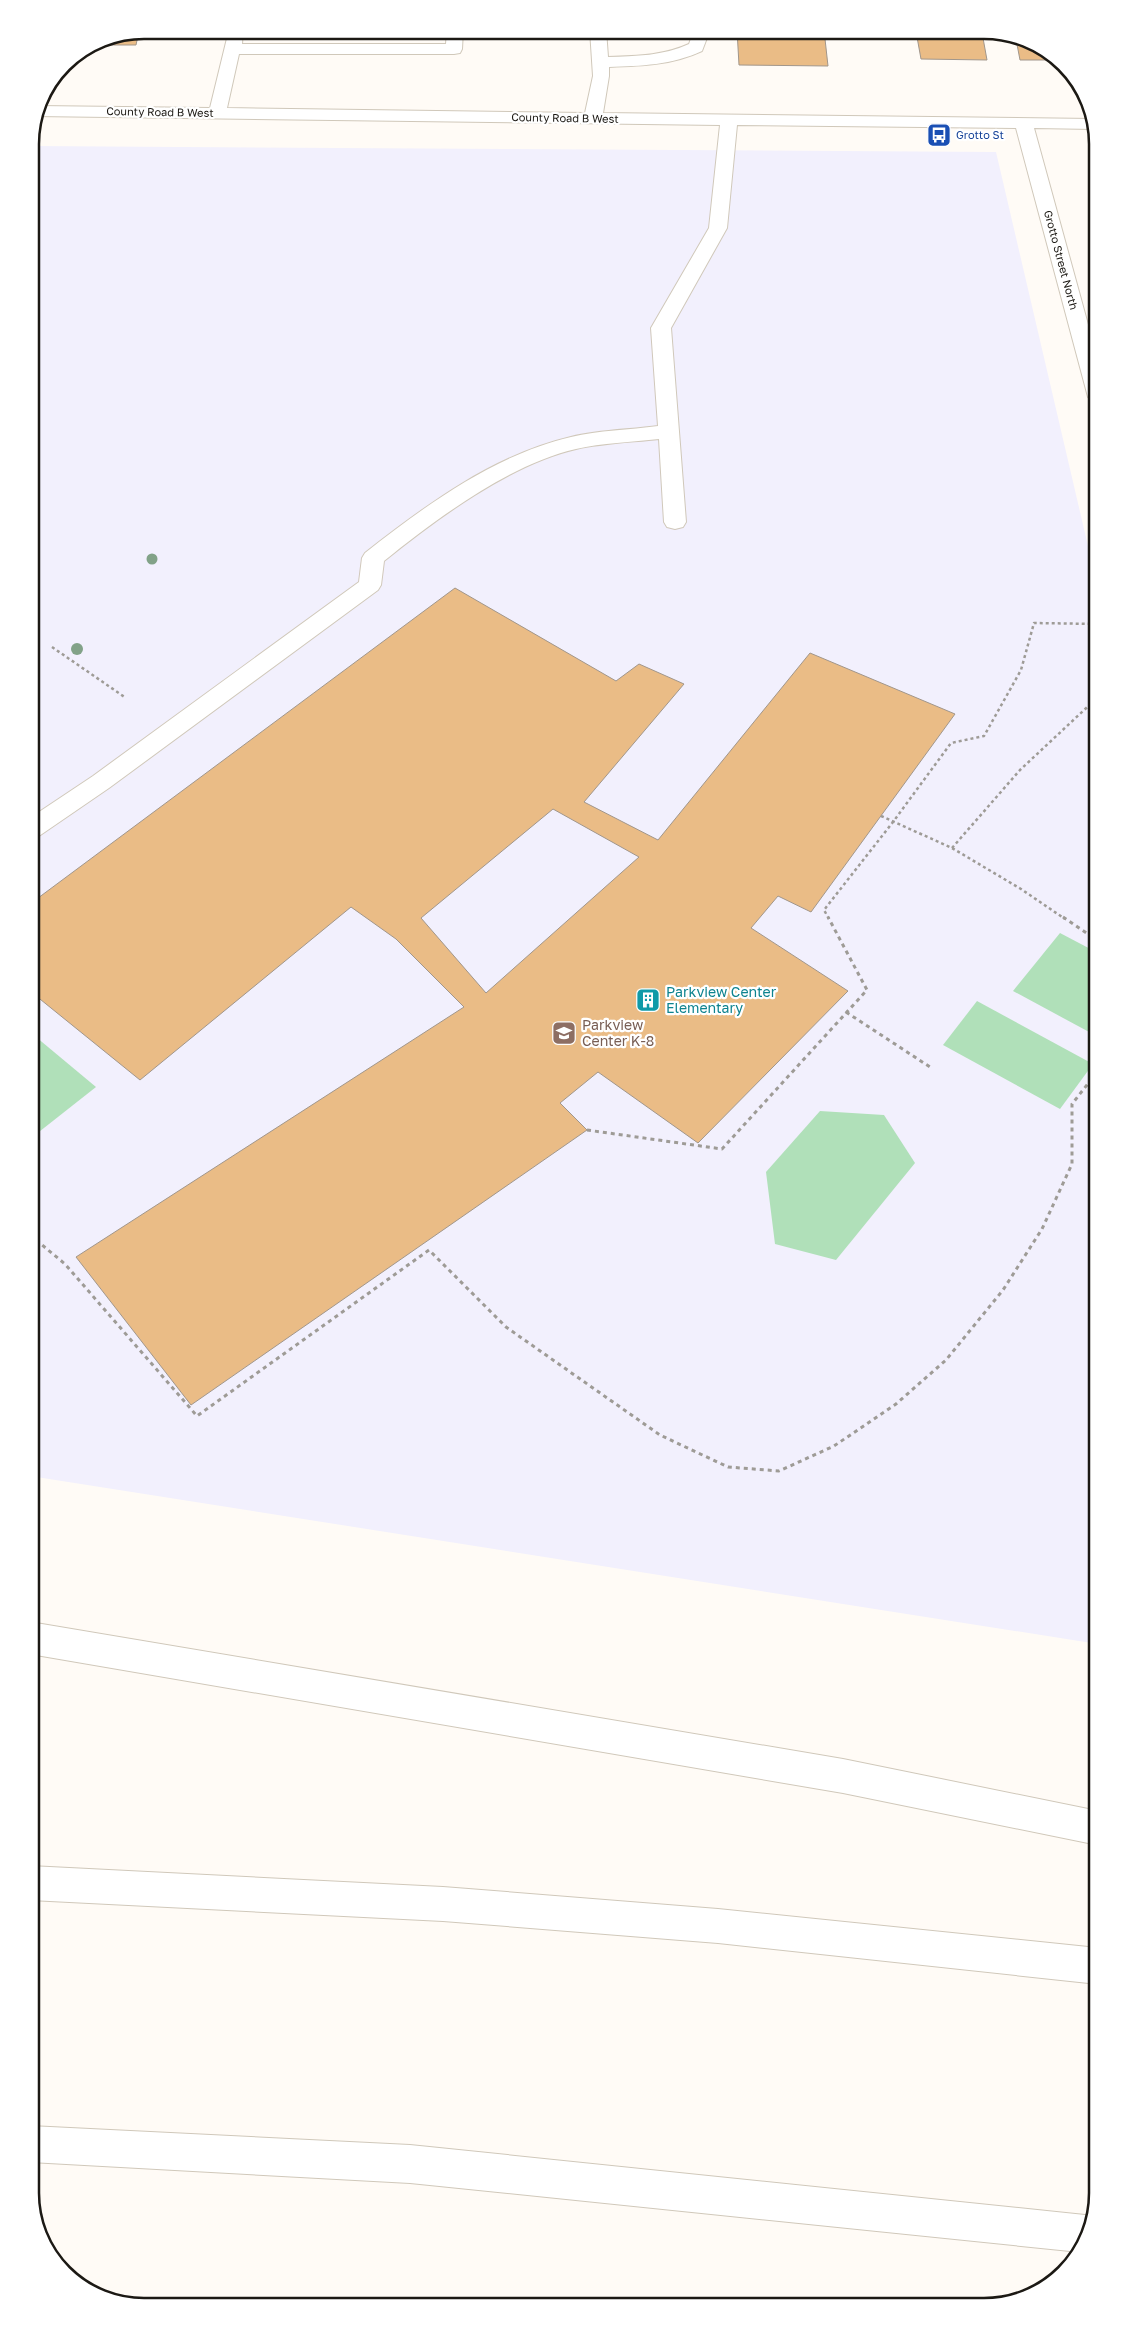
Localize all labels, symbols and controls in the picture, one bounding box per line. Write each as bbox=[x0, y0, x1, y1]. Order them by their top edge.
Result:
street label: County Road B West bbox=[106, 104, 214, 119]
street label: County Road B West bbox=[511, 110, 619, 125]
bus stop icon: Grotto St bbox=[926, 122, 952, 148]
place label: Grotto St bbox=[956, 128, 1004, 141]
street label: Grotto Street North bbox=[1042, 209, 1081, 311]
place label: Parkview Center Elementary bbox=[666, 983, 777, 1016]
building icon: Parkview Center Elementary bbox=[635, 987, 661, 1013]
place label: Parkview Center K-8 bbox=[582, 1016, 654, 1049]
school or university icon: Parkview Center K-8 bbox=[551, 1020, 577, 1046]

